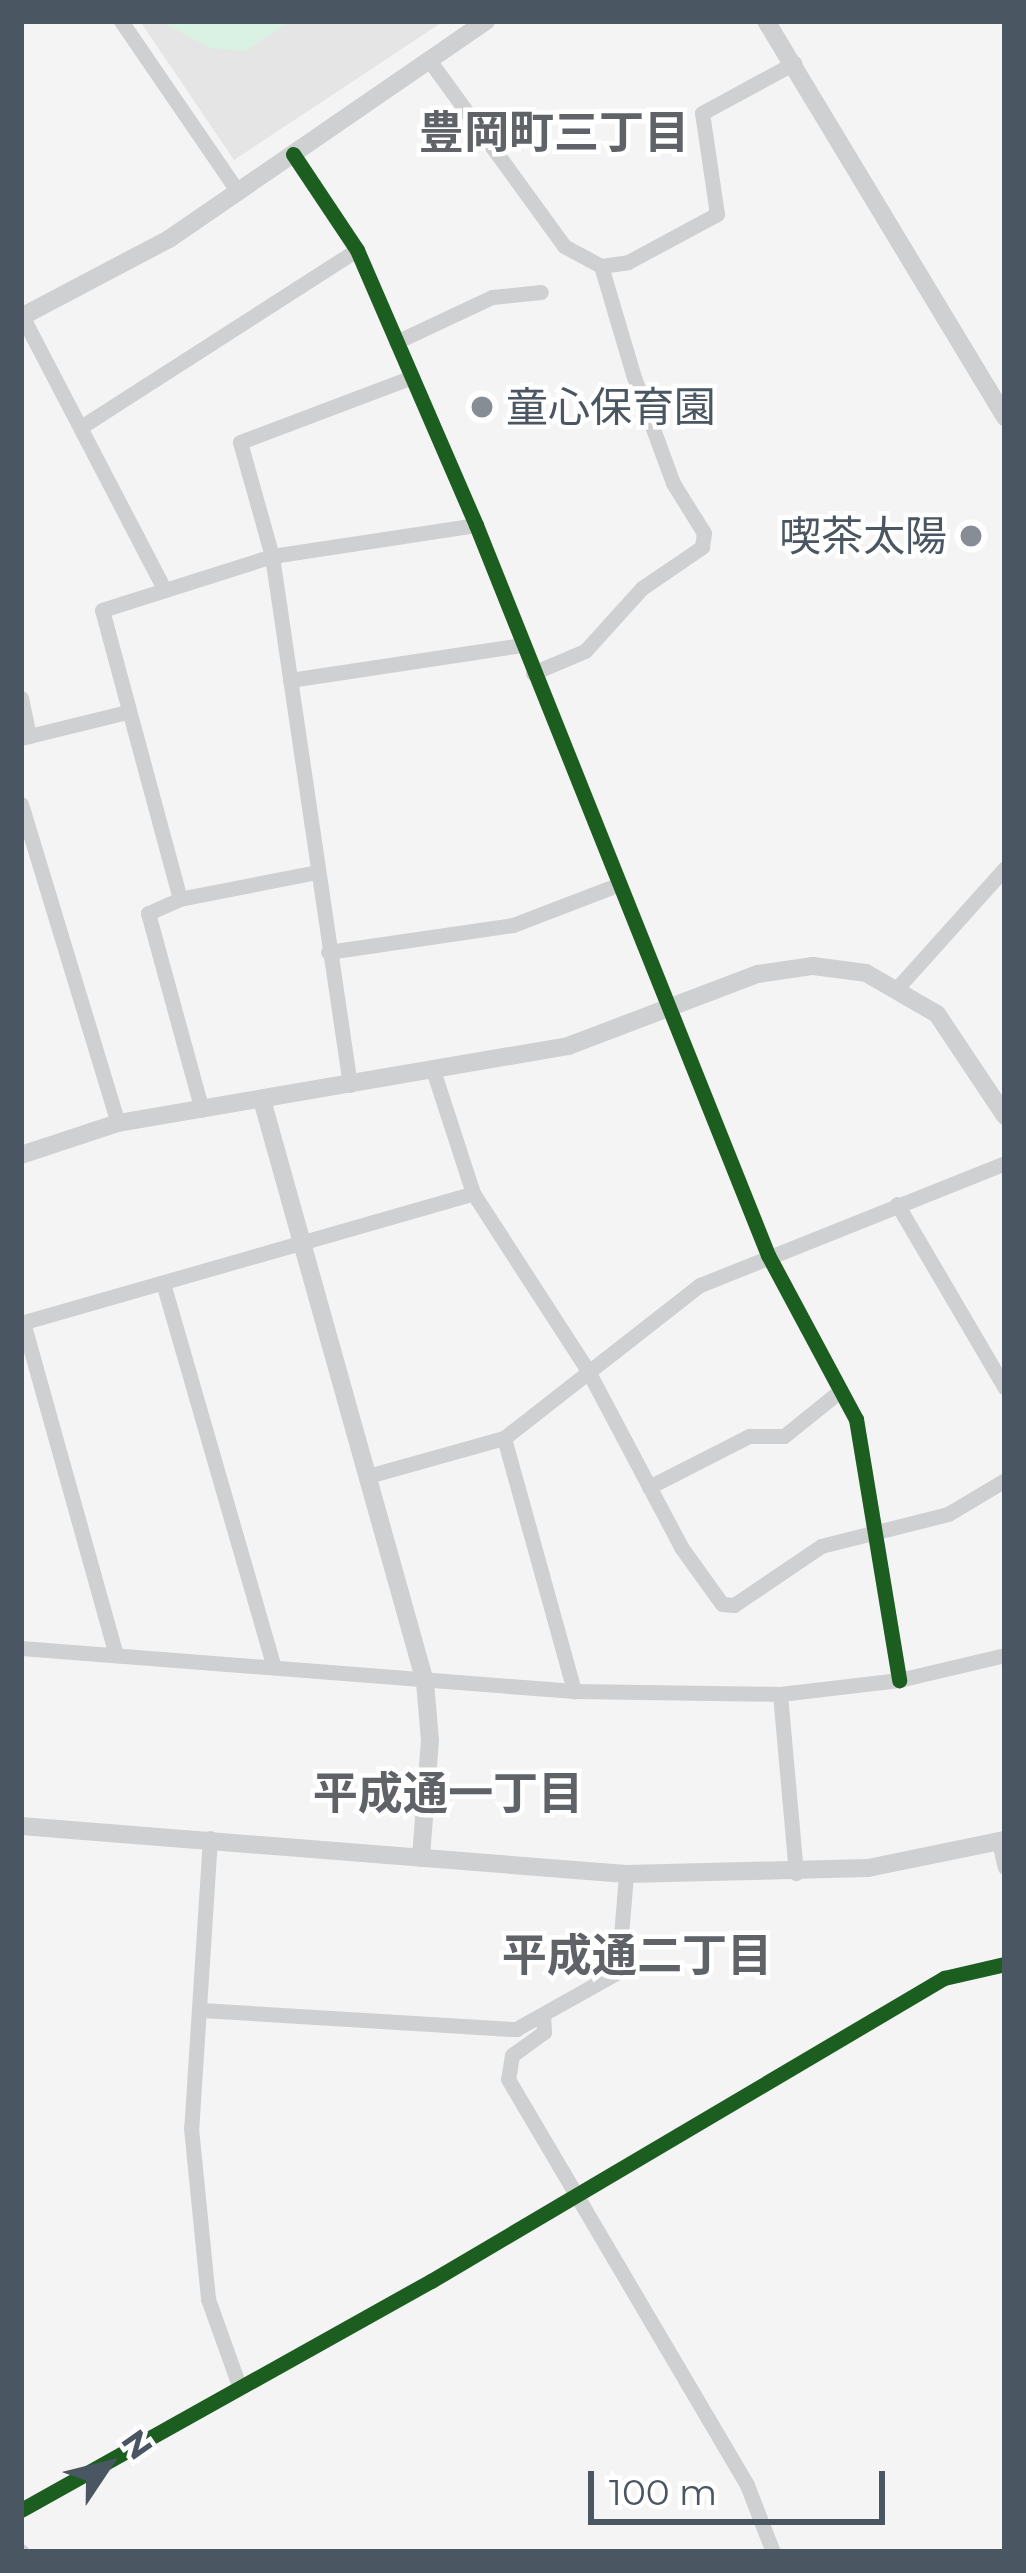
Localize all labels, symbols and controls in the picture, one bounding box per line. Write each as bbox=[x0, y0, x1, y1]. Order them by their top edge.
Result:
district label: 豊岡町三丁目 bbox=[419, 105, 689, 159]
place label: 童心保育園 bbox=[506, 382, 716, 432]
marker: 童心保育園 bbox=[469, 394, 495, 420]
place label: 喫茶太陽 bbox=[779, 511, 947, 561]
marker: 喫茶太陽 bbox=[958, 523, 984, 549]
district label: 平成通一丁目 bbox=[313, 1766, 583, 1820]
district label: 平成通二丁目 bbox=[502, 1928, 772, 1982]
north arrow bbox=[48, 2405, 168, 2525]
text: N bbox=[113, 2422, 162, 2467]
scale bar bbox=[594, 2447, 891, 2521]
text: 100 m bbox=[609, 2470, 717, 2514]

